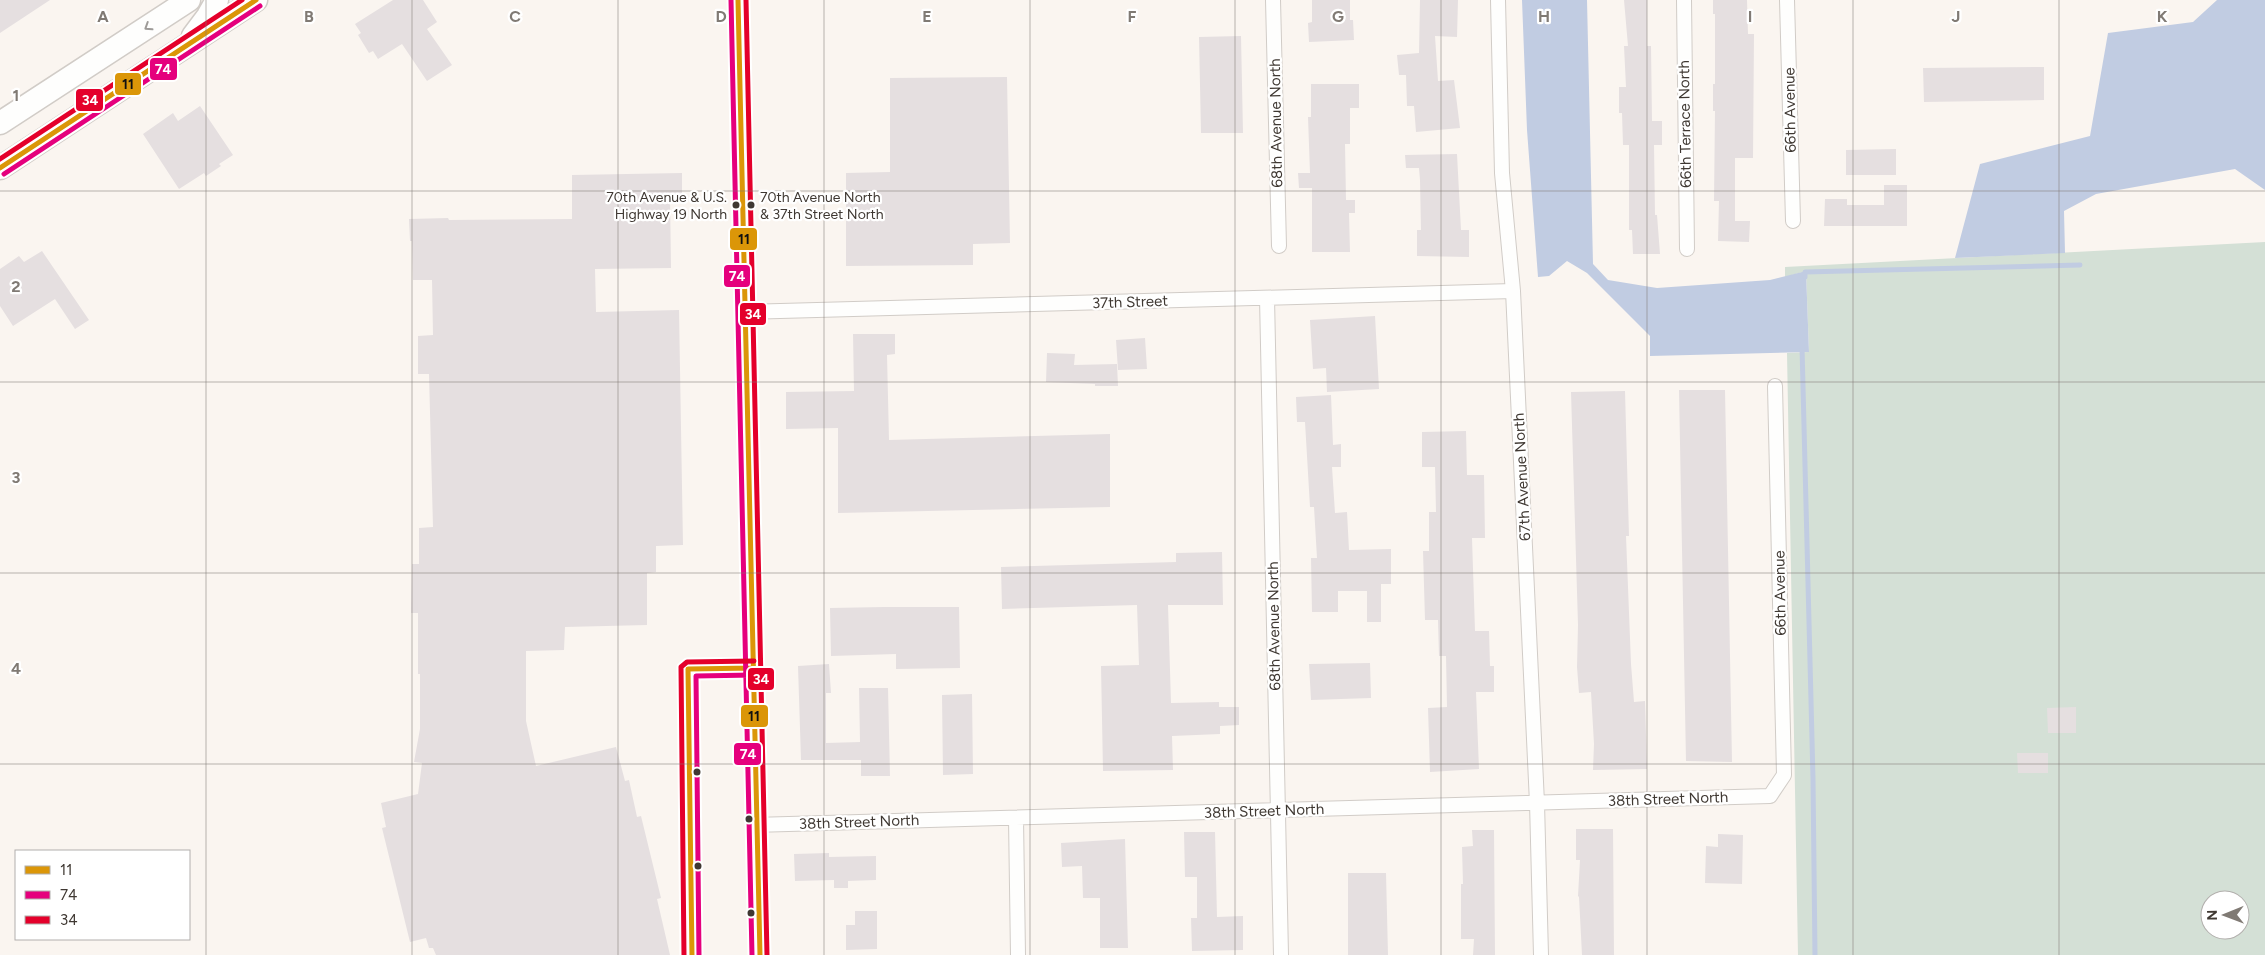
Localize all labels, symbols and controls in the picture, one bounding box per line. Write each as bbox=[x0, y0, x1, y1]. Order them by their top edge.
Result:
text: A bbox=[97, 7, 109, 26]
text: B bbox=[304, 7, 314, 26]
text: C bbox=[509, 7, 521, 26]
text: D bbox=[715, 7, 727, 26]
text: E bbox=[922, 7, 932, 26]
text: F bbox=[1128, 7, 1137, 26]
text: G bbox=[1332, 7, 1344, 26]
text: H bbox=[1538, 7, 1550, 26]
text: I bbox=[1748, 7, 1752, 26]
text: J bbox=[1952, 7, 1960, 26]
text: K bbox=[2157, 7, 2168, 26]
one-way arrow bbox=[144, 20, 153, 30]
line badge: 74 bbox=[149, 57, 178, 81]
street label: 68th Avenue North bbox=[1266, 58, 1286, 188]
street label: 66th Terrace North bbox=[1675, 60, 1695, 188]
text: 74 bbox=[155, 61, 171, 78]
street label: 66th Avenue bbox=[1780, 67, 1800, 153]
line badge: 11 bbox=[114, 72, 142, 96]
text: 11 bbox=[122, 76, 134, 93]
text: 1 bbox=[13, 86, 19, 105]
line badge: 34 bbox=[75, 88, 104, 112]
text: 34 bbox=[82, 92, 98, 109]
place label: 70th Avenue & U.S. Highway 19 North bbox=[606, 189, 727, 223]
place label: 70th Avenue North & 37th Street North bbox=[760, 189, 884, 223]
marker: 70th Avenue & U.S. Highway 19 North bbox=[731, 200, 741, 210]
marker: 70th Avenue North & 37th Street North bbox=[746, 200, 756, 210]
line badge: 11 bbox=[729, 227, 758, 251]
text: 11 bbox=[738, 231, 750, 248]
line badge: 74 bbox=[723, 264, 751, 288]
text: 74 bbox=[729, 268, 745, 285]
text: 2 bbox=[11, 277, 21, 296]
street label: 37th Street bbox=[1092, 292, 1169, 312]
line badge: 34 bbox=[739, 302, 767, 326]
text: 34 bbox=[745, 306, 761, 323]
street label: 67th Avenue North bbox=[1510, 413, 1534, 541]
text: 3 bbox=[12, 468, 21, 487]
street label: 66th Avenue bbox=[1770, 550, 1790, 636]
street label: 68th Avenue North bbox=[1264, 561, 1284, 691]
text: 4 bbox=[11, 659, 21, 678]
line badge: 34 bbox=[747, 667, 775, 691]
text: 34 bbox=[753, 671, 769, 688]
line badge: 11 bbox=[740, 704, 769, 728]
text: 11 bbox=[748, 708, 760, 725]
line badge: 74 bbox=[733, 742, 762, 766]
text: 74 bbox=[740, 746, 756, 763]
unlabelled marker bbox=[692, 767, 702, 777]
street label: 38th Street North bbox=[1608, 788, 1728, 810]
street label: 38th Street North bbox=[1204, 800, 1324, 822]
street label: 38th Street North bbox=[799, 811, 919, 833]
unlabelled marker bbox=[744, 814, 754, 824]
legend bbox=[15, 850, 190, 940]
text: 11 bbox=[60, 861, 72, 879]
unlabelled marker bbox=[693, 861, 703, 871]
text: 74 bbox=[60, 886, 77, 904]
north arrow bbox=[2200, 890, 2250, 940]
unlabelled marker bbox=[746, 908, 756, 918]
text: N bbox=[2204, 910, 2221, 921]
text: 34 bbox=[60, 911, 77, 929]

